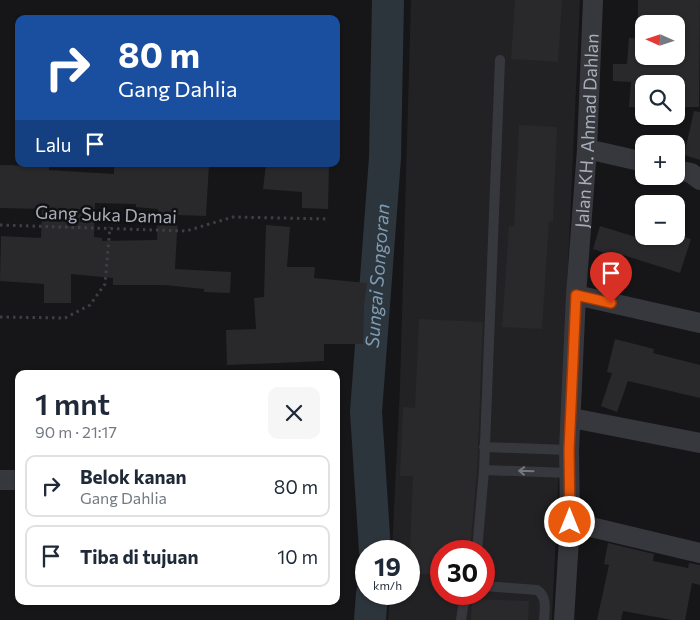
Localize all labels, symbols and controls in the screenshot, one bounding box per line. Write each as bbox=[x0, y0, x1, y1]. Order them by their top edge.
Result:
north arrow bbox=[635, 15, 685, 65]
map controls bbox=[635, 15, 685, 245]
text: 80 m bbox=[118, 32, 200, 75]
street label: Jalan KH. Ahmad Dahlan bbox=[570, 33, 603, 229]
icon: right bbox=[35, 35, 100, 100]
text: Gang Dahlia bbox=[118, 75, 237, 102]
button: search bbox=[635, 75, 685, 125]
icon: arrive bbox=[81, 130, 109, 158]
text: Lalu bbox=[35, 133, 71, 156]
button: + bbox=[635, 135, 685, 185]
button: − bbox=[635, 195, 685, 245]
street label: Gang Suka Damai bbox=[35, 201, 177, 227]
water label: Sungai Songoran bbox=[359, 203, 393, 349]
pin bbox=[590, 252, 632, 303]
icon: arrive bbox=[597, 259, 625, 287]
text: 1 mnt bbox=[35, 384, 110, 421]
button: close bbox=[268, 387, 320, 439]
text: 90 m · 21:17 bbox=[35, 422, 117, 441]
text: Belok kanan bbox=[80, 465, 187, 488]
one-way arrow bbox=[519, 467, 535, 476]
icon: right bbox=[37, 472, 65, 500]
text: 80 m bbox=[274, 475, 318, 498]
text: Gang Dahlia bbox=[80, 488, 167, 507]
position arrow bbox=[543, 495, 595, 547]
speed limit sign: 30 bbox=[430, 540, 495, 605]
icon: arrive bbox=[37, 542, 65, 570]
text: Tiba di tujuan bbox=[80, 545, 198, 568]
text: 10 m bbox=[277, 545, 318, 568]
text: 19 bbox=[374, 551, 401, 581]
text: km/h bbox=[373, 578, 402, 592]

